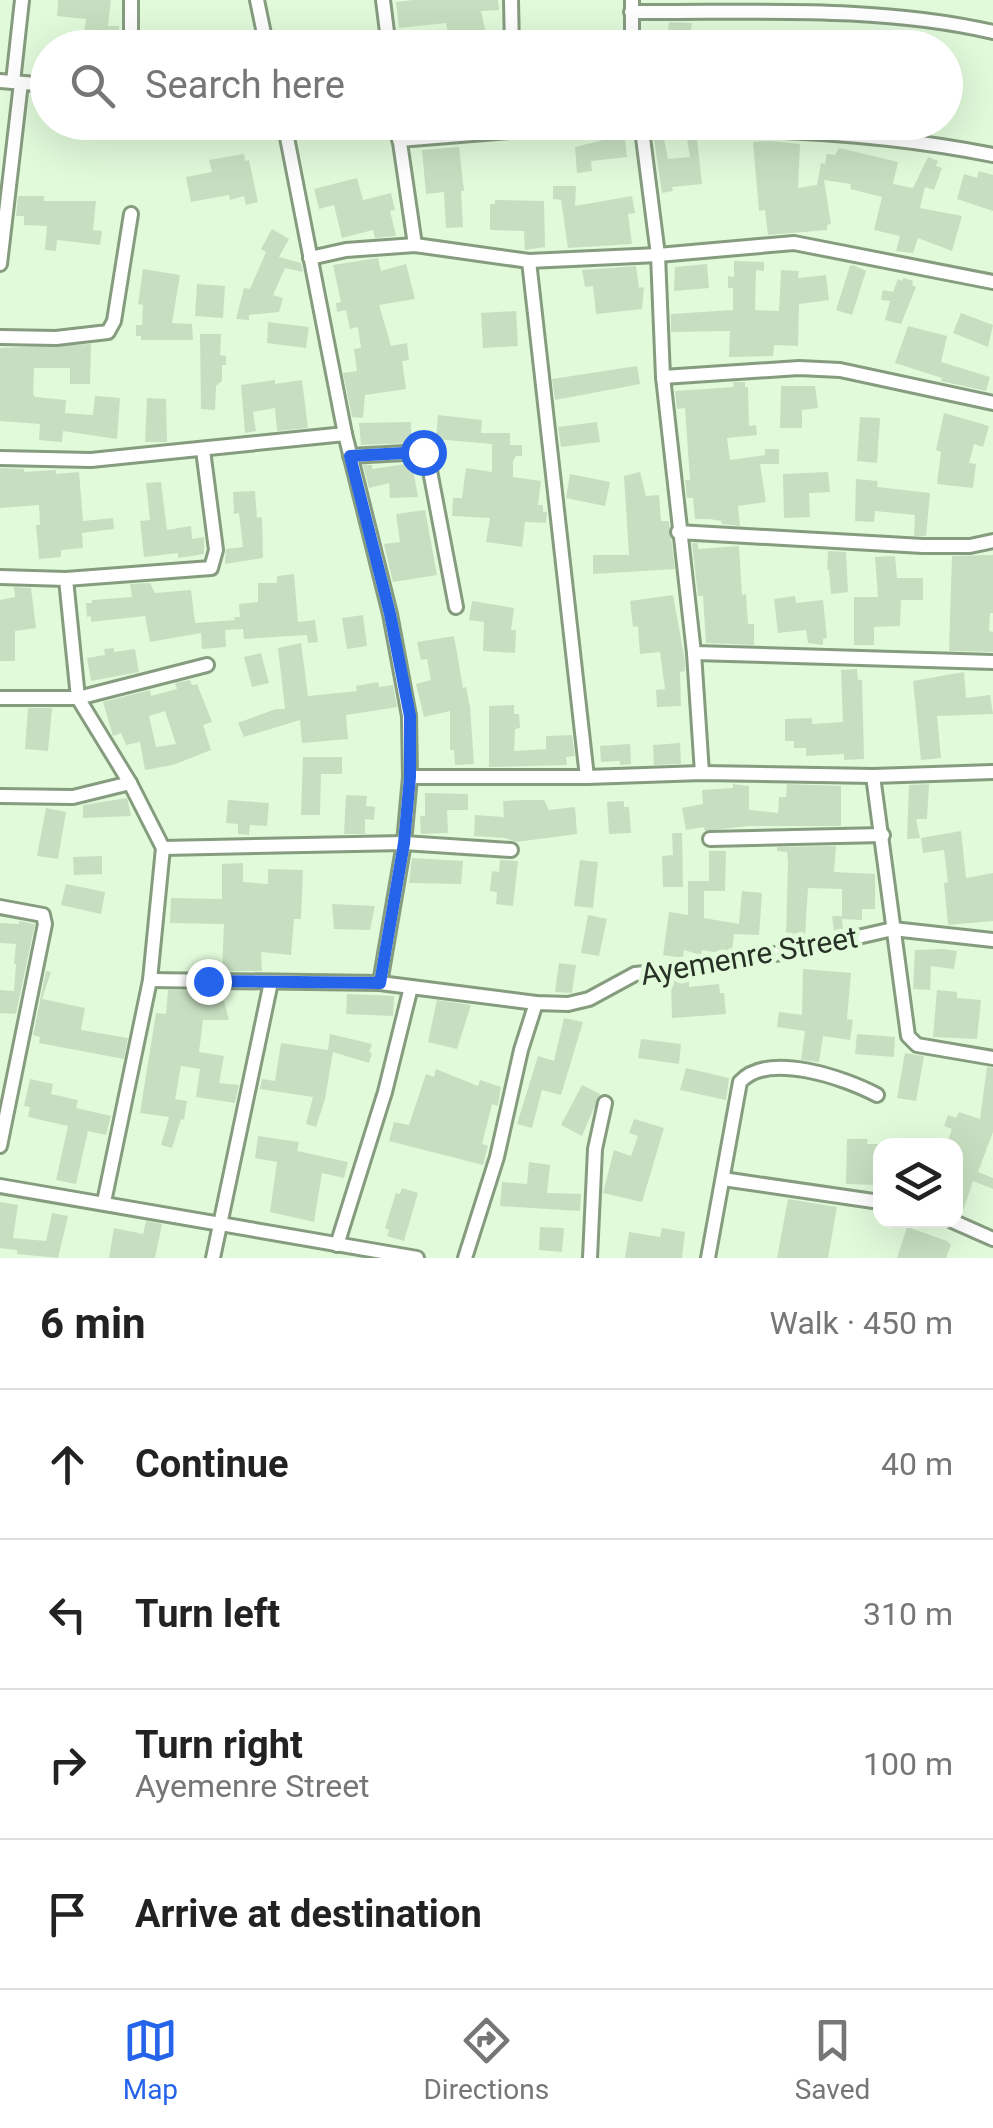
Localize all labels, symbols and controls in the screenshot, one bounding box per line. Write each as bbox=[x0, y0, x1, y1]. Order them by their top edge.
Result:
search box bbox=[30, 30, 963, 140]
icon: search bbox=[65, 58, 120, 113]
text: Search here bbox=[145, 63, 345, 107]
route start bbox=[401, 430, 447, 476]
street label: Ayemenre Street bbox=[638, 919, 860, 992]
route end bbox=[186, 959, 232, 1005]
map controls bbox=[873, 1138, 963, 1228]
button: layers bbox=[873, 1138, 963, 1228]
text: 6 min bbox=[40, 1299, 146, 1348]
text: Walk · 450 m bbox=[770, 1304, 953, 1342]
icon: ahead bbox=[40, 1437, 95, 1492]
text: Continue bbox=[135, 1442, 289, 1486]
text: 40 m bbox=[881, 1445, 953, 1483]
icon: left bbox=[40, 1587, 95, 1642]
text: Turn left bbox=[135, 1592, 280, 1636]
text: 310 m bbox=[863, 1595, 953, 1633]
text: Turn right bbox=[135, 1723, 303, 1767]
icon: right bbox=[40, 1737, 95, 1792]
text: 100 m bbox=[863, 1745, 953, 1783]
text: Ayemenre Street bbox=[135, 1767, 370, 1805]
icon: arrive bbox=[40, 1887, 95, 1942]
text: Arrive at destination bbox=[135, 1892, 482, 1936]
tab: Map bbox=[123, 2013, 178, 2106]
tab: Directions bbox=[423, 2013, 549, 2106]
tab: Saved bbox=[795, 2013, 870, 2106]

